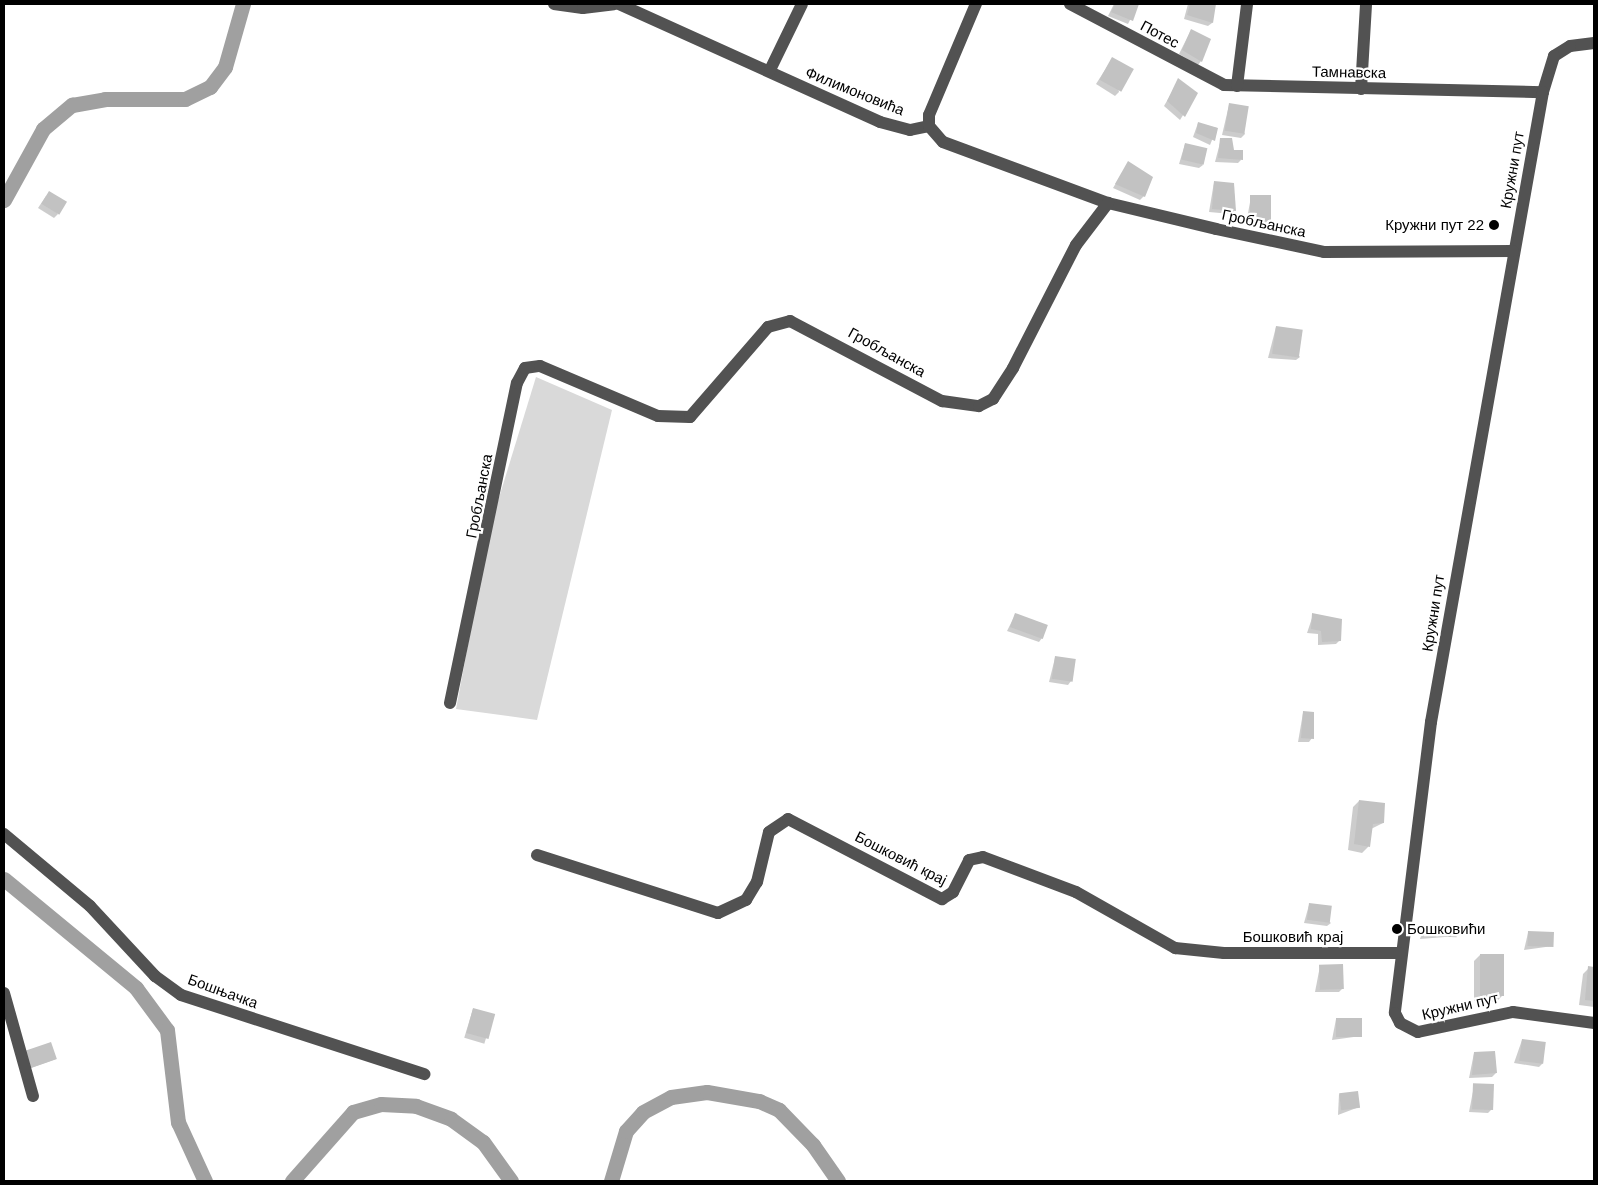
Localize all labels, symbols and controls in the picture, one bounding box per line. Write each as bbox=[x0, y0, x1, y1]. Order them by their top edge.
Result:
street label: Потес bbox=[1138, 16, 1182, 52]
street label: Тамнавска bbox=[1312, 62, 1386, 82]
street label: Филимоновића bbox=[803, 63, 907, 119]
street label: Кружни пут bbox=[1496, 130, 1528, 210]
street label: Гробљанска bbox=[1220, 205, 1308, 241]
place label: Кружни пут 22 bbox=[1385, 216, 1484, 234]
marker: Кружни пут 22 bbox=[1488, 219, 1500, 231]
street label: Гробљанска bbox=[845, 323, 929, 381]
street label: Гробљанска bbox=[462, 452, 496, 540]
street label: Кружни пут bbox=[1418, 573, 1448, 653]
street label: Бошковић крај bbox=[852, 827, 950, 889]
place label: Бошковићи bbox=[1407, 920, 1485, 938]
marker: Бошковићи bbox=[1391, 923, 1403, 935]
street label: Бошковић крај bbox=[1243, 928, 1343, 946]
street label: Бошњачка bbox=[185, 970, 261, 1012]
street label: Кружни пут bbox=[1420, 988, 1500, 1024]

